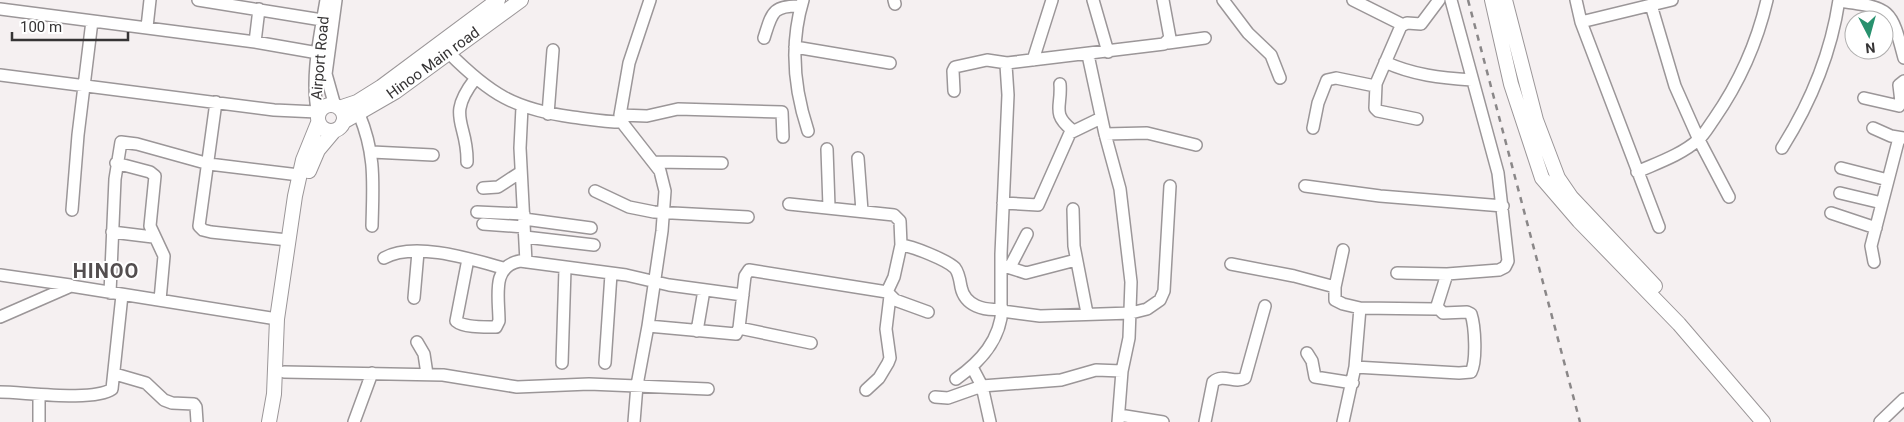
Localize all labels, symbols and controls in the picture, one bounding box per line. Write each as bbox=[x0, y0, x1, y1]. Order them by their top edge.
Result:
scale bar bbox=[12, 10, 129, 42]
north arrow bbox=[1844, 10, 1894, 60]
street label: Airport Road bbox=[307, 15, 333, 101]
text: 100 m bbox=[20, 18, 62, 36]
street label: Hinoo Main road bbox=[383, 23, 483, 103]
text: N bbox=[1865, 39, 1876, 56]
district label: HINOO bbox=[73, 259, 139, 283]

